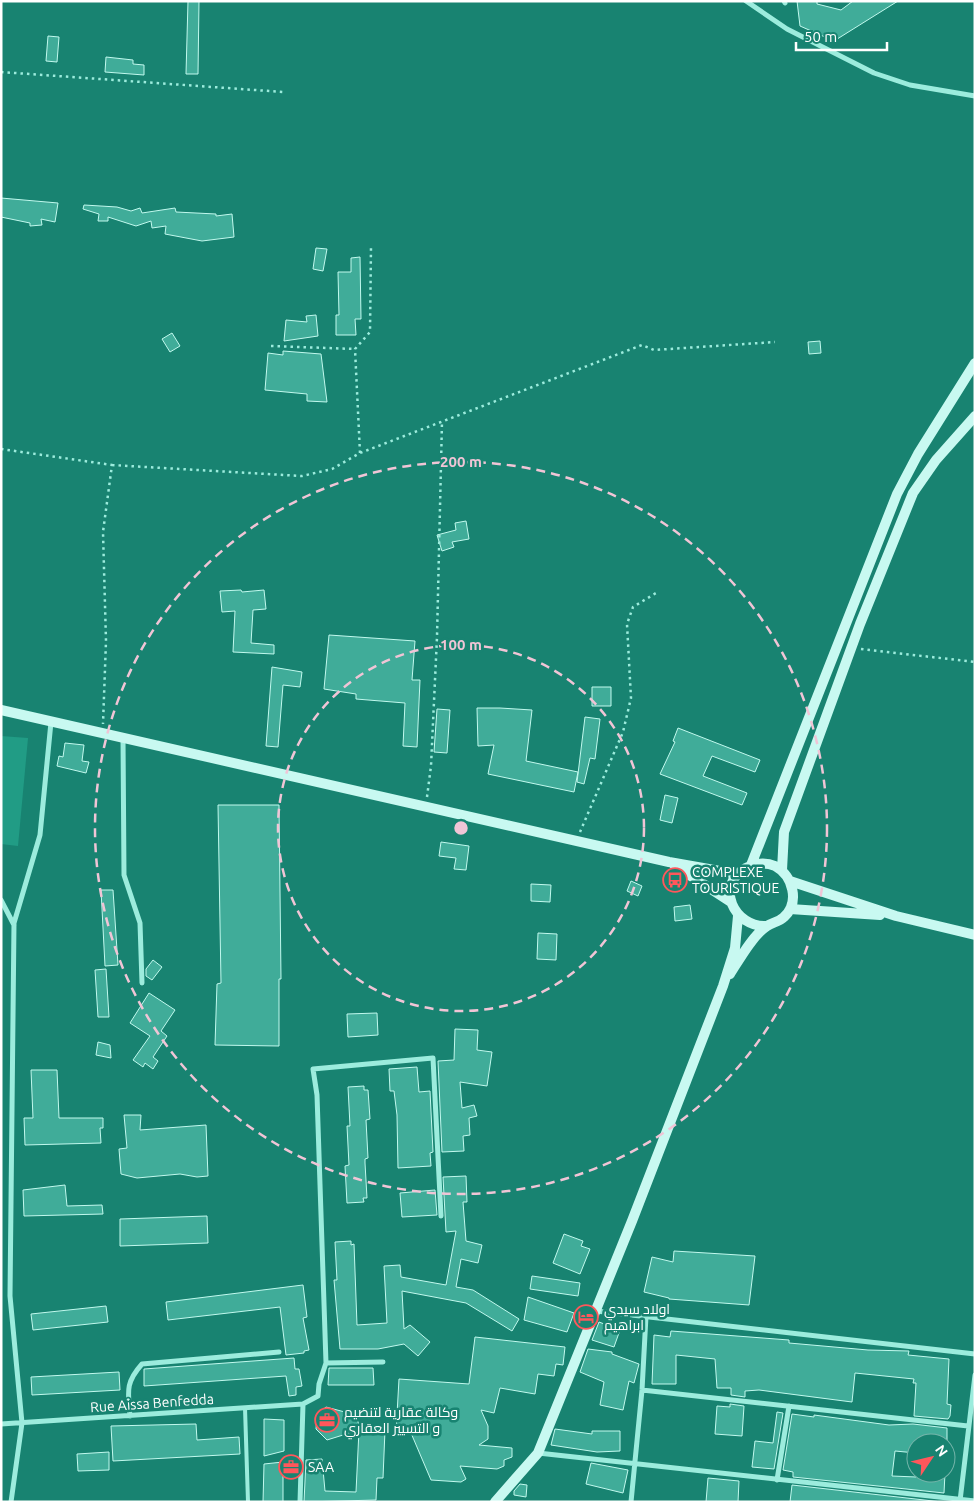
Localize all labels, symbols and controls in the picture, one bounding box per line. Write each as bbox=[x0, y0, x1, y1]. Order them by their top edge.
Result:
scale bar bbox=[796, 20, 887, 52]
text: 50 m bbox=[804, 28, 837, 45]
text: 200 m bbox=[440, 453, 482, 470]
text: 100 m bbox=[440, 636, 482, 653]
centre of rings bbox=[452, 819, 470, 837]
place label: COMPLEXE TOURISTIQUE bbox=[692, 864, 779, 896]
bus stop icon: COMPLEXE TOURISTIQUE bbox=[662, 867, 688, 893]
place label: اولاد سيدي ابراهيم bbox=[604, 1301, 670, 1335]
hotel icon: اولاد سيدي ابراهيم bbox=[573, 1304, 599, 1330]
street label: Rue Aissa Benfedda bbox=[90, 1391, 214, 1415]
place label: وكالة عقارية لتنضيم و التسيير العقاري bbox=[344, 1404, 458, 1440]
office icon: وكالة عقارية لتنضيم و التسيير العقاري bbox=[314, 1407, 340, 1433]
north arrow bbox=[906, 1433, 956, 1483]
text: N bbox=[932, 1442, 951, 1459]
office icon: SAA bbox=[278, 1454, 304, 1480]
place label: SAA bbox=[308, 1459, 334, 1475]

